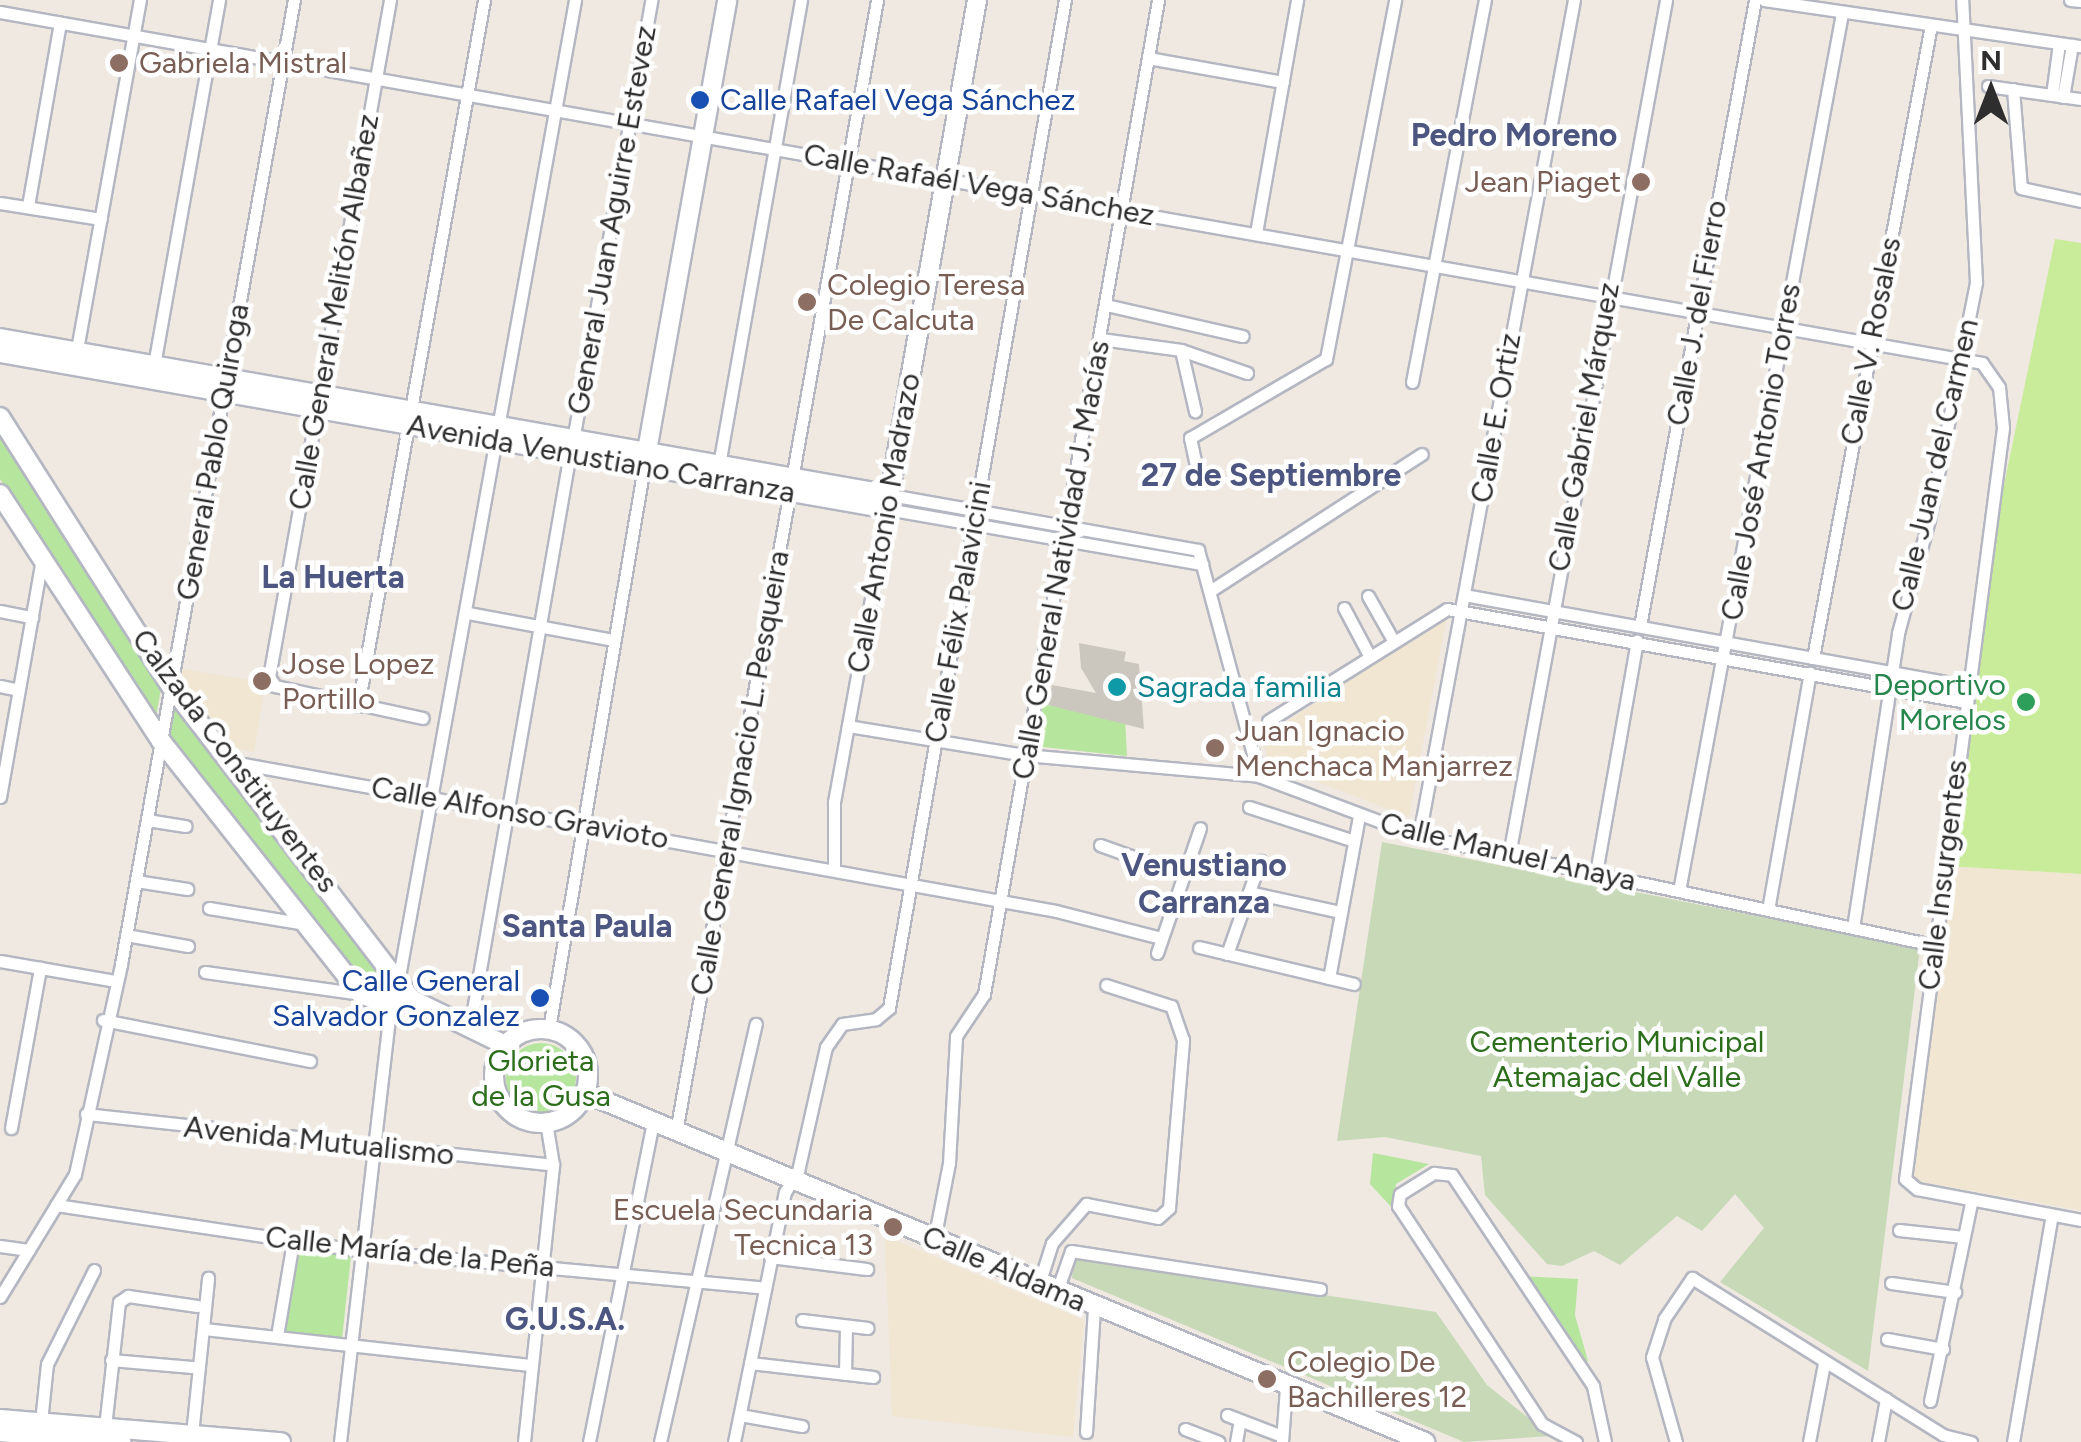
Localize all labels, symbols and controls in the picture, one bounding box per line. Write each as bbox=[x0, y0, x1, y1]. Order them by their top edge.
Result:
street label: General Juan Aguirre Estevez bbox=[560, 23, 664, 417]
north arrow bbox=[1941, 40, 2041, 140]
text: N bbox=[1980, 43, 2002, 77]
place label: Gabriela Mistral bbox=[139, 45, 347, 81]
marker: Gabriela Mistral bbox=[108, 52, 130, 74]
place label: Calle Rafael Vega Sánchez bbox=[720, 82, 1075, 118]
marker: Calle Rafael Vega Sánchez bbox=[689, 89, 711, 111]
street label: Calle General Melitón Albañez bbox=[281, 111, 387, 513]
district label: Pedro Moreno bbox=[1411, 116, 1617, 154]
street label: Calle Rafaél Vega Sánchez bbox=[801, 136, 1157, 234]
place label: Jean Piaget bbox=[1465, 164, 1621, 200]
marker: Jean Piaget bbox=[1630, 171, 1652, 193]
street label: Calle J. del Fierro bbox=[1659, 197, 1735, 429]
street label: Calle V. Rosales bbox=[1833, 234, 1909, 448]
place label: Colegio Teresa De Calcuta bbox=[827, 267, 1025, 338]
street label: Calle Gabriel Márquez bbox=[1541, 280, 1627, 574]
street label: Calle José Antonio Torres bbox=[1714, 281, 1808, 623]
marker: Colegio Teresa De Calcuta bbox=[796, 291, 818, 313]
street label: General Pablo Quiroga bbox=[169, 301, 257, 603]
street label: Calle Juan del Carmen bbox=[1884, 315, 1986, 615]
street label: Calle E. Ortiz bbox=[1463, 330, 1529, 506]
street label: Calle General Natividad J. Macías bbox=[1005, 338, 1117, 782]
street label: Calle Antonio Madrazo bbox=[840, 370, 928, 676]
street label: Avenida Venustiano Carranza bbox=[404, 407, 798, 511]
district label: 27 de Septiembre bbox=[1141, 456, 1401, 494]
street label: Calle Félix Palavicini bbox=[917, 478, 999, 746]
street label: Calle General Ignacio L. Pesqueira bbox=[683, 548, 797, 998]
district label: La Huerta bbox=[261, 558, 405, 596]
street label: Calzada Constituyentes bbox=[124, 622, 346, 900]
place label: Jose Lopez Portillo bbox=[282, 646, 434, 716]
place label: Deportivo Morelos bbox=[1873, 667, 2006, 738]
place label: Sagrada familia bbox=[1137, 669, 1342, 705]
marker: Jose Lopez Portillo bbox=[251, 670, 273, 692]
marker: Sagrada familia bbox=[1106, 676, 1128, 698]
marker: Deportivo Morelos bbox=[2015, 691, 2037, 713]
place label: Juan Ignacio Menchaca Manjarrez bbox=[1235, 713, 1513, 784]
marker: Juan Ignacio Menchaca Manjarrez bbox=[1204, 737, 1226, 759]
street label: Calle Insurgentes bbox=[1911, 758, 1975, 992]
street label: Calle Alfonso Gravioto bbox=[368, 769, 672, 857]
street label: Calle Manuel Anaya bbox=[1377, 805, 1639, 899]
district label: Venustiano Carranza bbox=[1121, 847, 1287, 922]
district label: Santa Paula bbox=[501, 907, 673, 945]
place label: Calle General Salvador Gonzalez bbox=[272, 963, 520, 1034]
marker: Calle General Salvador Gonzalez bbox=[529, 987, 551, 1009]
park label: Cementerio Municipal Atemajac del Valle bbox=[1470, 1024, 1764, 1094]
park label: Glorieta de la Gusa bbox=[471, 1043, 611, 1114]
street label: Avenida Mutualismo bbox=[182, 1109, 456, 1173]
place label: Escuela Secundaria Tecnica 13 bbox=[613, 1192, 873, 1262]
marker: Escuela Secundaria Tecnica 13 bbox=[882, 1216, 904, 1238]
street label: Calle Aldama bbox=[917, 1218, 1091, 1320]
street label: Calle María de la Peña bbox=[264, 1219, 556, 1285]
district label: G.U.S.A. bbox=[505, 1300, 625, 1338]
place label: Colegio De Bachilleres 12 bbox=[1287, 1344, 1467, 1414]
marker: Colegio De Bachilleres 12 bbox=[1256, 1368, 1278, 1390]

